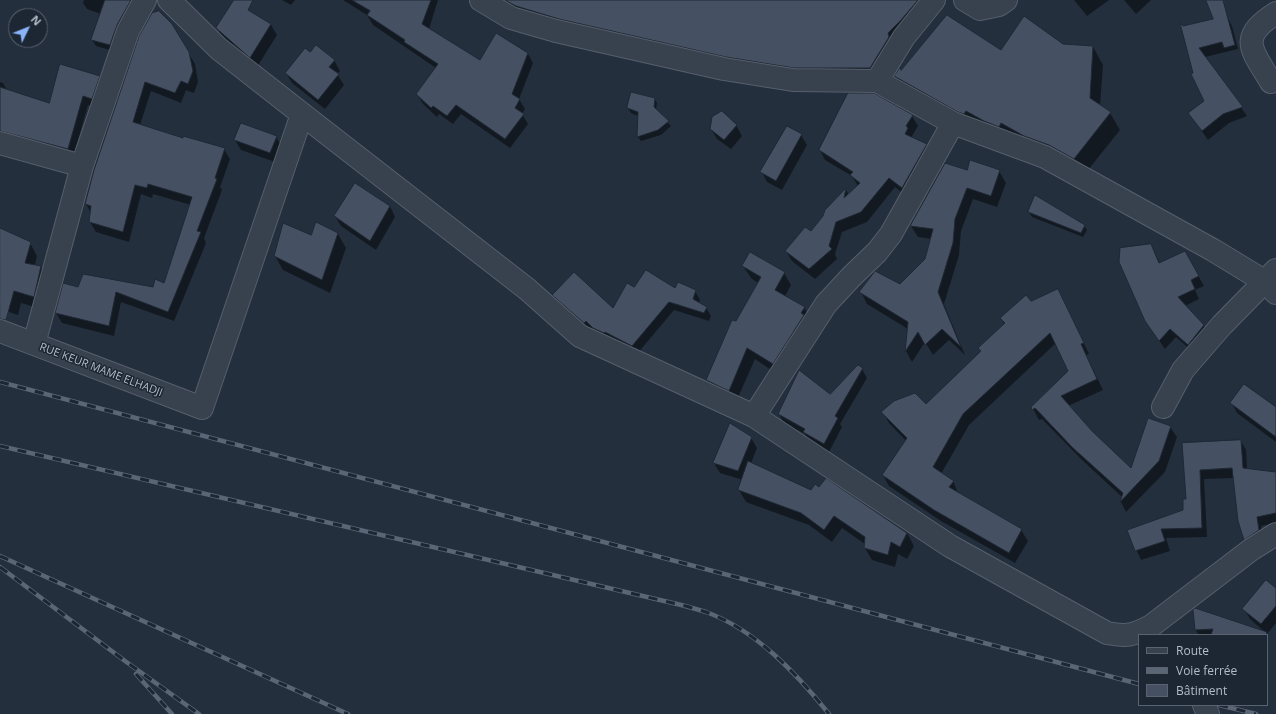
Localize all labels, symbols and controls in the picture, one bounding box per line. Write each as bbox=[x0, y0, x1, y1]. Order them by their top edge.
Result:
north arrow bbox=[8, 8, 48, 48]
text: N bbox=[28, 12, 45, 29]
street label: RUE KEUR MAME ELHADJI bbox=[38, 340, 164, 400]
legend bbox=[1138, 634, 1268, 706]
text: Route bbox=[1176, 642, 1209, 659]
text: Voie ferrée bbox=[1176, 662, 1237, 679]
text: Bâtiment bbox=[1176, 682, 1227, 699]

